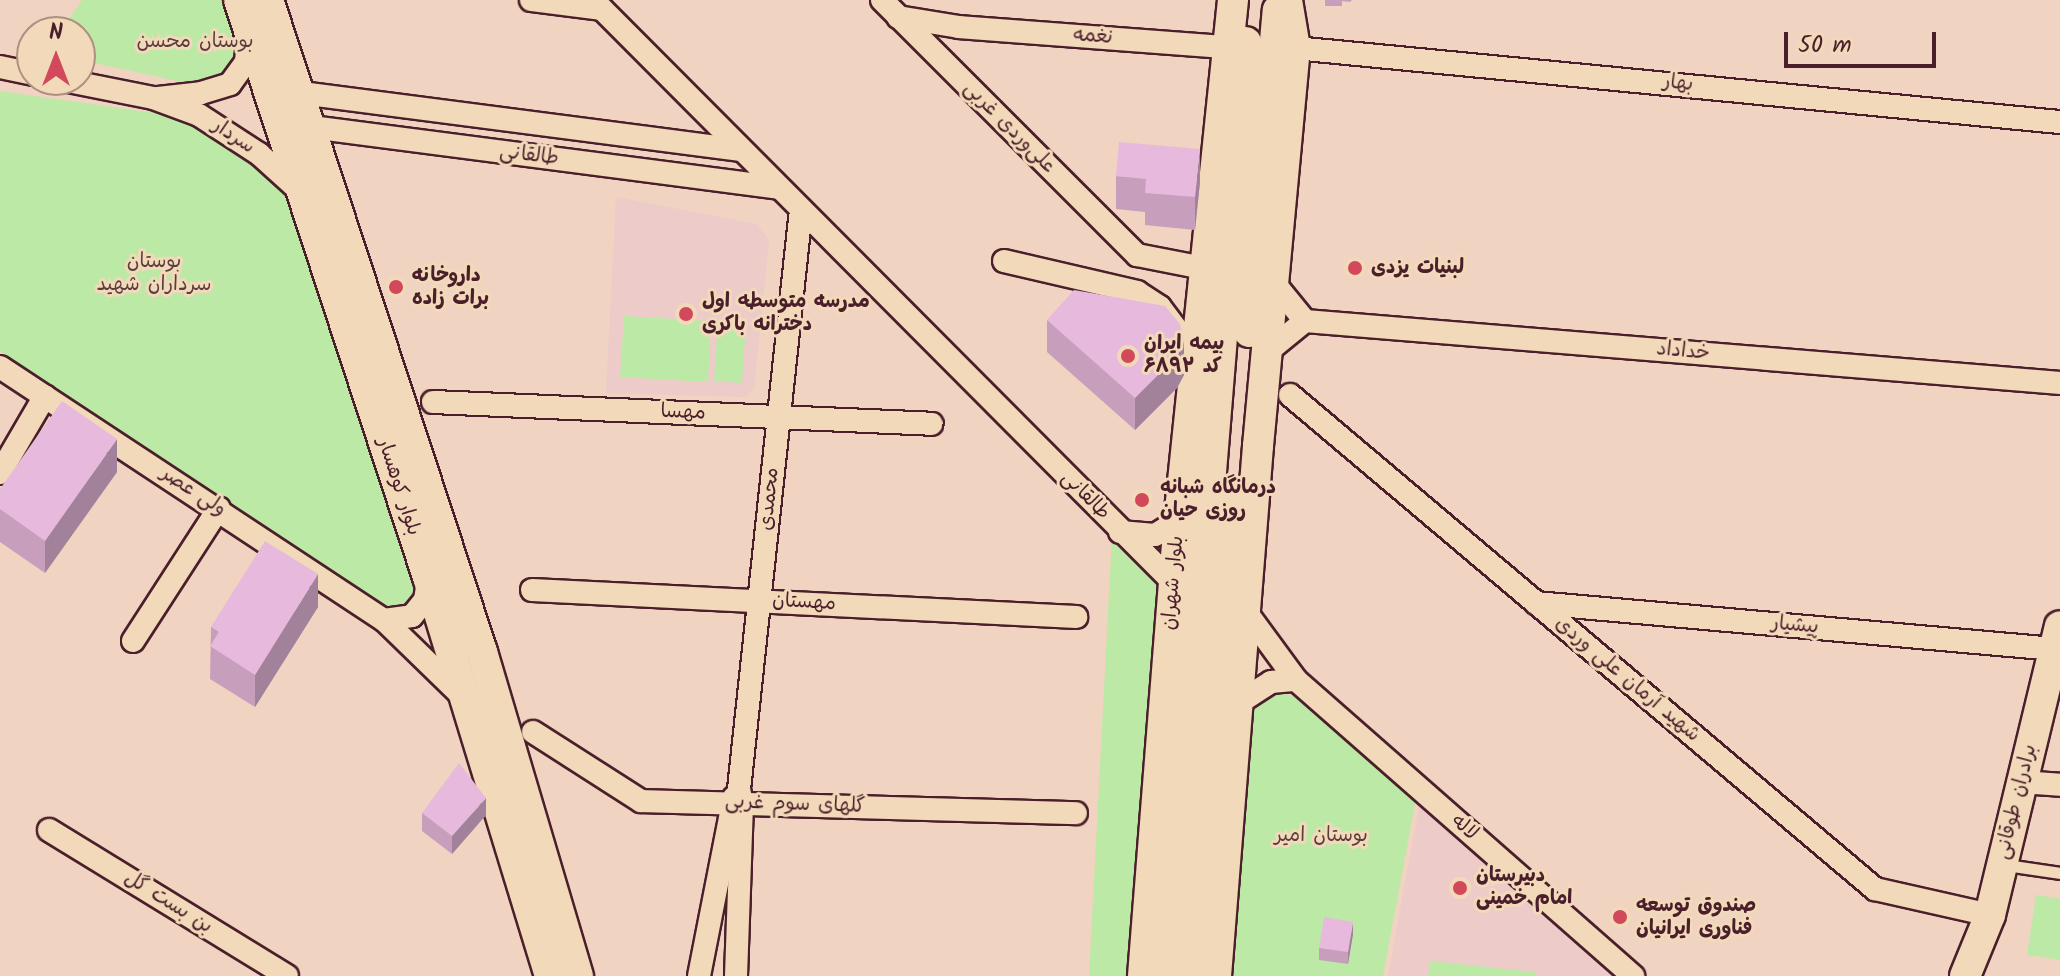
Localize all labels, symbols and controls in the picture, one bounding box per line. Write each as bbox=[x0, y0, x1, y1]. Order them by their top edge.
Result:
north arrow bbox=[16, 16, 96, 96]
text: N bbox=[49, 16, 63, 51]
scale bar bbox=[1788, 16, 1940, 66]
street label: نغمه bbox=[1073, 24, 1113, 50]
text: 50 m bbox=[1798, 26, 1852, 65]
park label: بوستان محسن bbox=[136, 30, 254, 54]
street label: بهار bbox=[1662, 70, 1694, 98]
street label: علی‌وردی غربی bbox=[958, 77, 1060, 179]
street label: سردار bbox=[207, 114, 259, 160]
street label: طالقانی bbox=[498, 140, 560, 172]
park label: بوستان سرداران شهید bbox=[97, 250, 211, 297]
place label: لبنیات یزدی bbox=[1371, 256, 1464, 280]
marker: لبنیات یزدی bbox=[1346, 259, 1364, 277]
place label: داروخانه برات زاده bbox=[412, 264, 489, 311]
marker: داروخانه برات زاده bbox=[387, 278, 405, 296]
place label: مدرسه متوسطه اول دخترانه باکری bbox=[702, 290, 870, 337]
marker: مدرسه متوسطه اول دخترانه باکری bbox=[677, 305, 695, 323]
place label: بیمه ایران کد ۶۸۹۲ bbox=[1144, 332, 1224, 379]
street label: خداداد bbox=[1655, 338, 1711, 366]
marker: بیمه ایران کد ۶۸۹۲ bbox=[1119, 347, 1137, 365]
street label: مهسا bbox=[660, 400, 706, 426]
street label: بلوار کوهسار bbox=[371, 435, 425, 539]
street label: ولی عصر bbox=[156, 462, 230, 522]
street label: محمدی bbox=[755, 466, 785, 532]
street label: طالقانی bbox=[1056, 467, 1114, 525]
place label: درمانگاه شبانه روزی حیان bbox=[1160, 476, 1276, 523]
marker: درمانگاه شبانه روزی حیان bbox=[1131, 489, 1153, 511]
street label: بلوار شهران bbox=[1158, 535, 1190, 631]
street label: مهستان bbox=[772, 589, 836, 617]
street label: شهید آرمان علی وردی bbox=[1550, 612, 1704, 748]
street label: پیشیار bbox=[1770, 612, 1820, 640]
street label: برادران طوقانی bbox=[1991, 742, 2043, 862]
street label: گلهای سوم غربی bbox=[724, 791, 866, 819]
street label: لاله bbox=[1446, 810, 1482, 846]
park label: بوستان امیر bbox=[1274, 824, 1368, 848]
place label: دبیرستان امام خمینی bbox=[1476, 864, 1572, 911]
street label: بن بست گل bbox=[119, 866, 217, 940]
marker: دبیرستان امام خمینی bbox=[1451, 879, 1469, 897]
place label: صندوق توسعه فناوری ایرانیان bbox=[1636, 894, 1756, 941]
marker: صندوق توسعه فناوری ایرانیان bbox=[1611, 908, 1629, 926]

